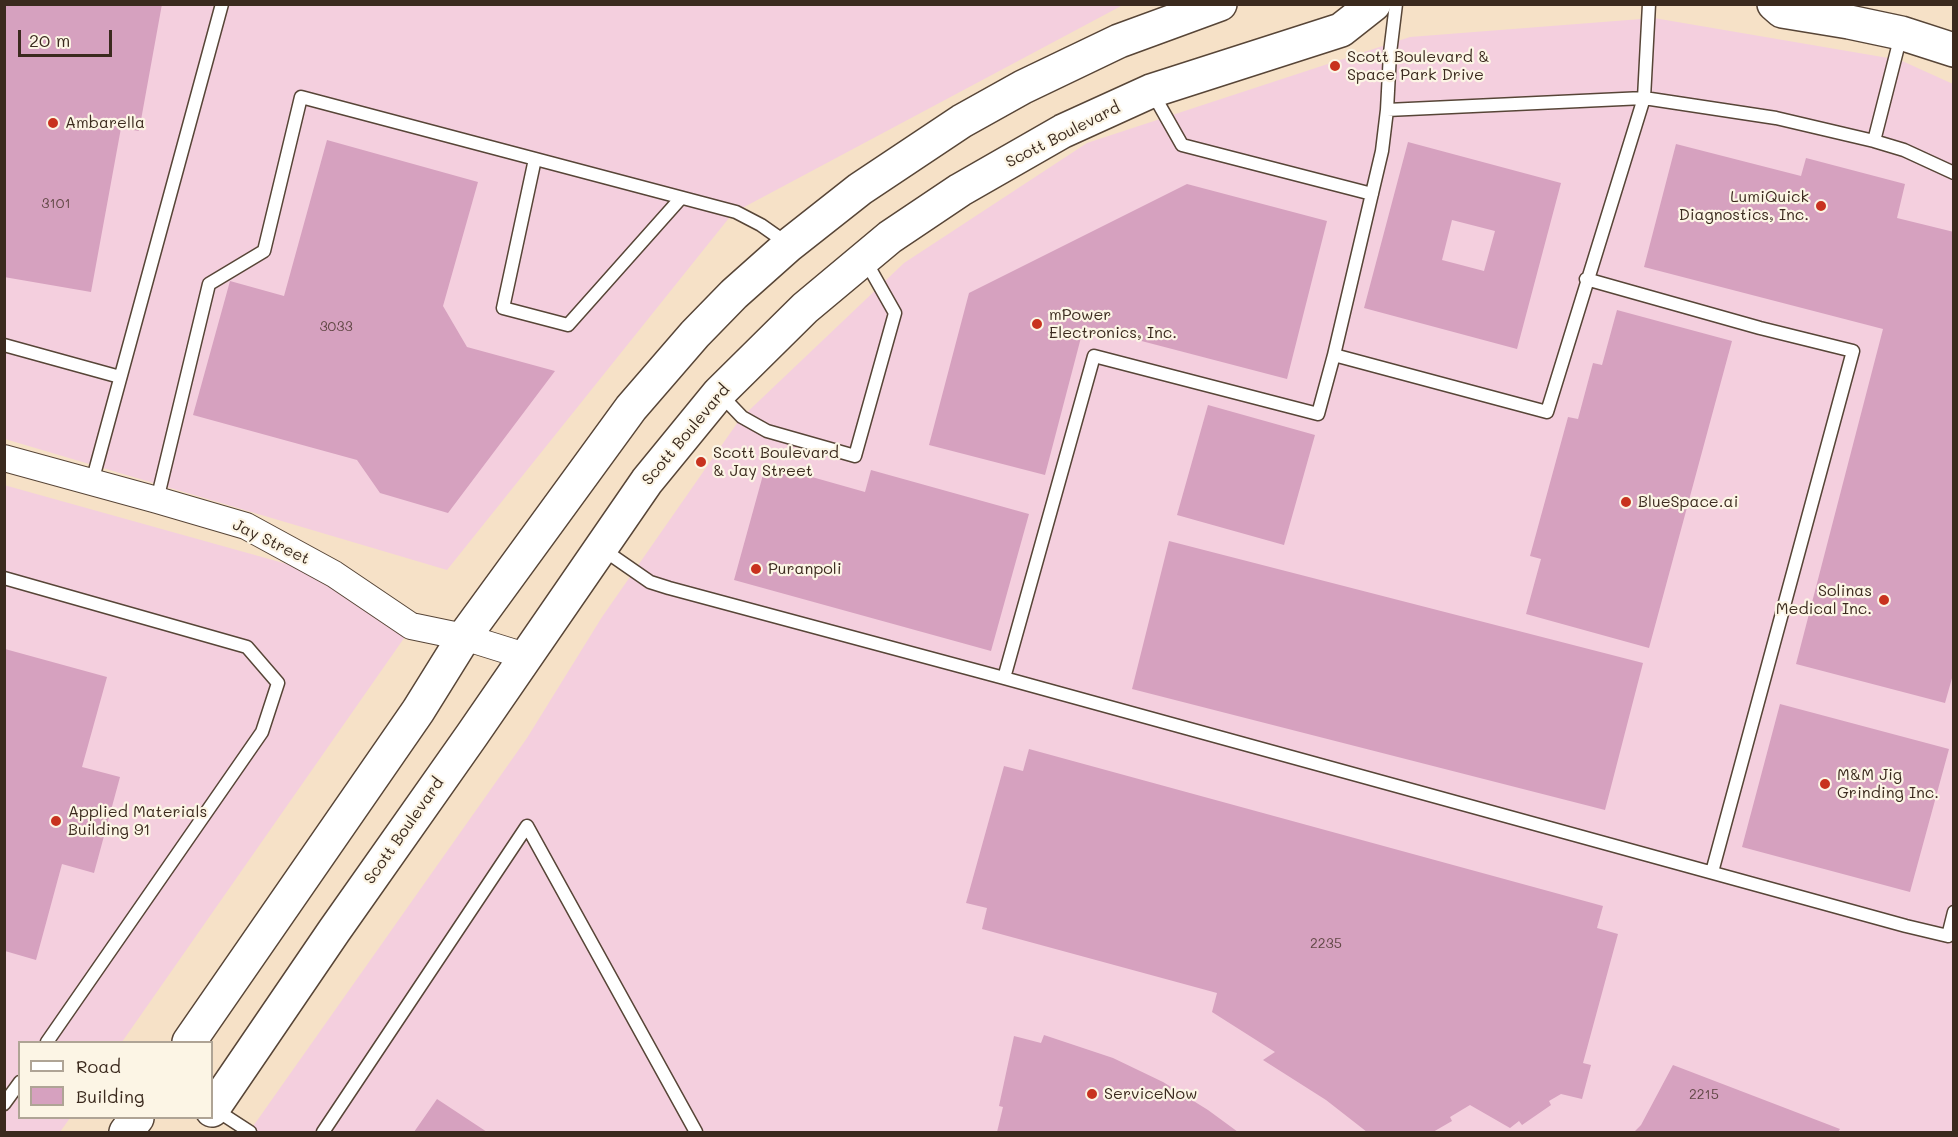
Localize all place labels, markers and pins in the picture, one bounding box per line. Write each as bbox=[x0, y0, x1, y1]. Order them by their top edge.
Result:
place label: Scott Boulevard & Space Park Drive bbox=[1347, 47, 1489, 85]
marker: Scott Boulevard & Space Park Drive bbox=[1328, 59, 1342, 73]
place label: Ambarella bbox=[65, 113, 145, 133]
marker: Ambarella bbox=[46, 116, 60, 130]
place label: LumiQuick Diagnostics, Inc. bbox=[1679, 187, 1809, 225]
marker: LumiQuick Diagnostics, Inc. bbox=[1814, 199, 1828, 213]
place label: mPower Electronics, Inc. bbox=[1049, 305, 1177, 343]
marker: mPower Electronics, Inc. bbox=[1030, 317, 1044, 331]
place label: Scott Boulevard & Jay Street bbox=[713, 443, 839, 481]
marker: Scott Boulevard & Jay Street bbox=[694, 455, 708, 469]
place label: BlueSpace.ai bbox=[1638, 492, 1738, 512]
marker: BlueSpace.ai bbox=[1619, 495, 1633, 509]
place label: Puranpoli bbox=[768, 559, 842, 579]
marker: Puranpoli bbox=[749, 562, 763, 576]
place label: Solinas Medical Inc. bbox=[1776, 581, 1872, 619]
marker: Solinas Medical Inc. bbox=[1877, 593, 1891, 607]
place label: M&M Jig Grinding Inc. bbox=[1837, 765, 1939, 803]
marker: M&M Jig Grinding Inc. bbox=[1818, 777, 1832, 791]
place label: Applied Materials Building 91 bbox=[68, 802, 207, 840]
marker: Applied Materials Building 91 bbox=[49, 814, 63, 828]
place label: ServiceNow bbox=[1104, 1084, 1197, 1104]
marker: ServiceNow bbox=[1085, 1087, 1099, 1101]

